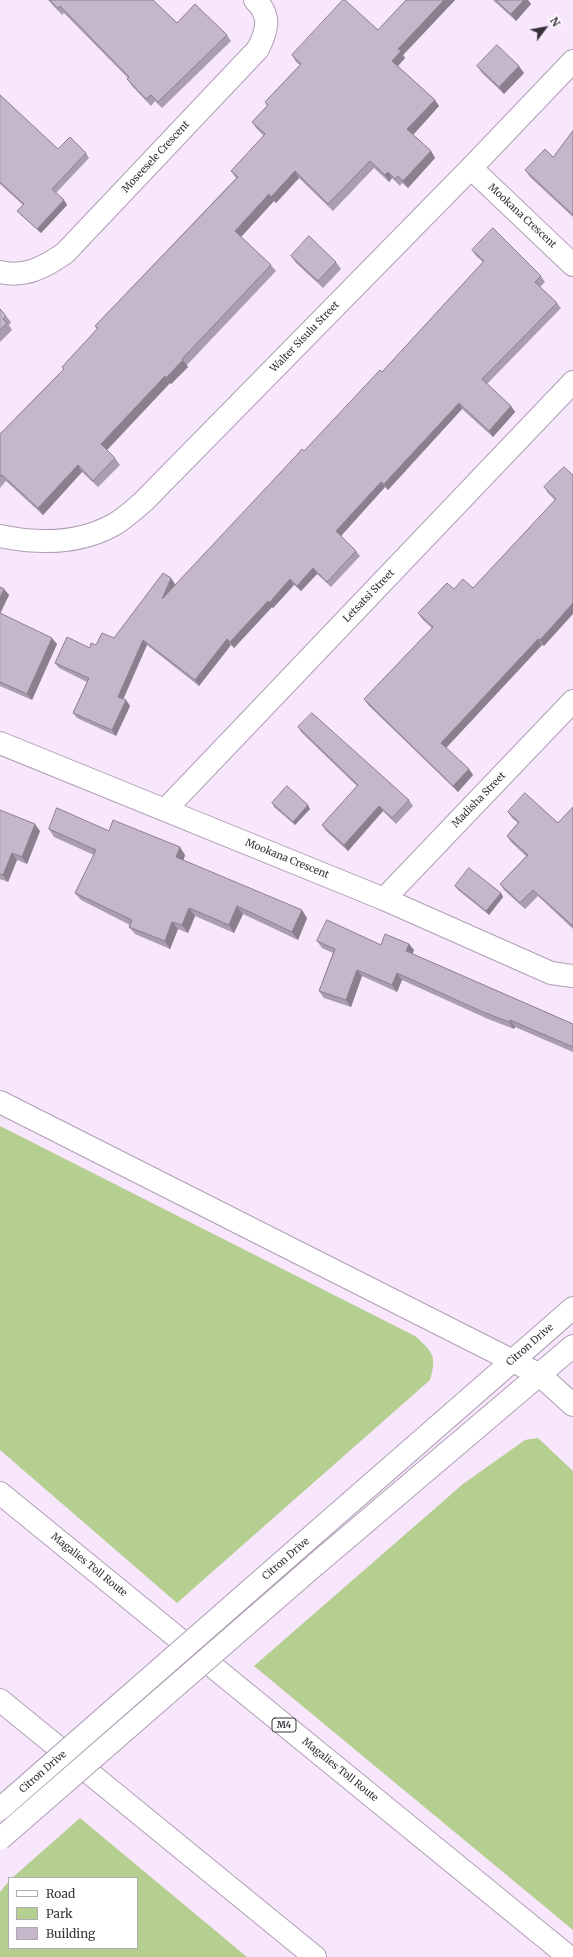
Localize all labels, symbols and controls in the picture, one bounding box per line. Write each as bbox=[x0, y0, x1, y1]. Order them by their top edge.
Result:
north arrow bbox=[525, 8, 565, 48]
text: N bbox=[547, 14, 563, 29]
street label: Moseesele Crescent bbox=[120, 119, 192, 195]
street label: Mookana Crescent bbox=[485, 181, 559, 251]
street label: Walter Sisulu Street bbox=[268, 299, 342, 375]
street label: Letsatsi Street bbox=[341, 567, 397, 625]
street label: Madisha Street bbox=[450, 770, 508, 830]
street label: Mookana Crescent bbox=[243, 837, 331, 881]
street label: Citron Drive bbox=[504, 1321, 556, 1369]
street label: Magalies Toll Route bbox=[49, 1531, 129, 1599]
street label: Citron Drive bbox=[260, 1535, 312, 1583]
road number: M4 bbox=[272, 1718, 296, 1732]
street label: Magalies Toll Route bbox=[300, 1736, 380, 1804]
street label: Citron Drive bbox=[17, 1748, 69, 1796]
legend bbox=[8, 1877, 138, 1949]
text: Road bbox=[46, 1886, 75, 1901]
text: Park bbox=[46, 1906, 73, 1921]
text: Building bbox=[46, 1926, 95, 1941]

